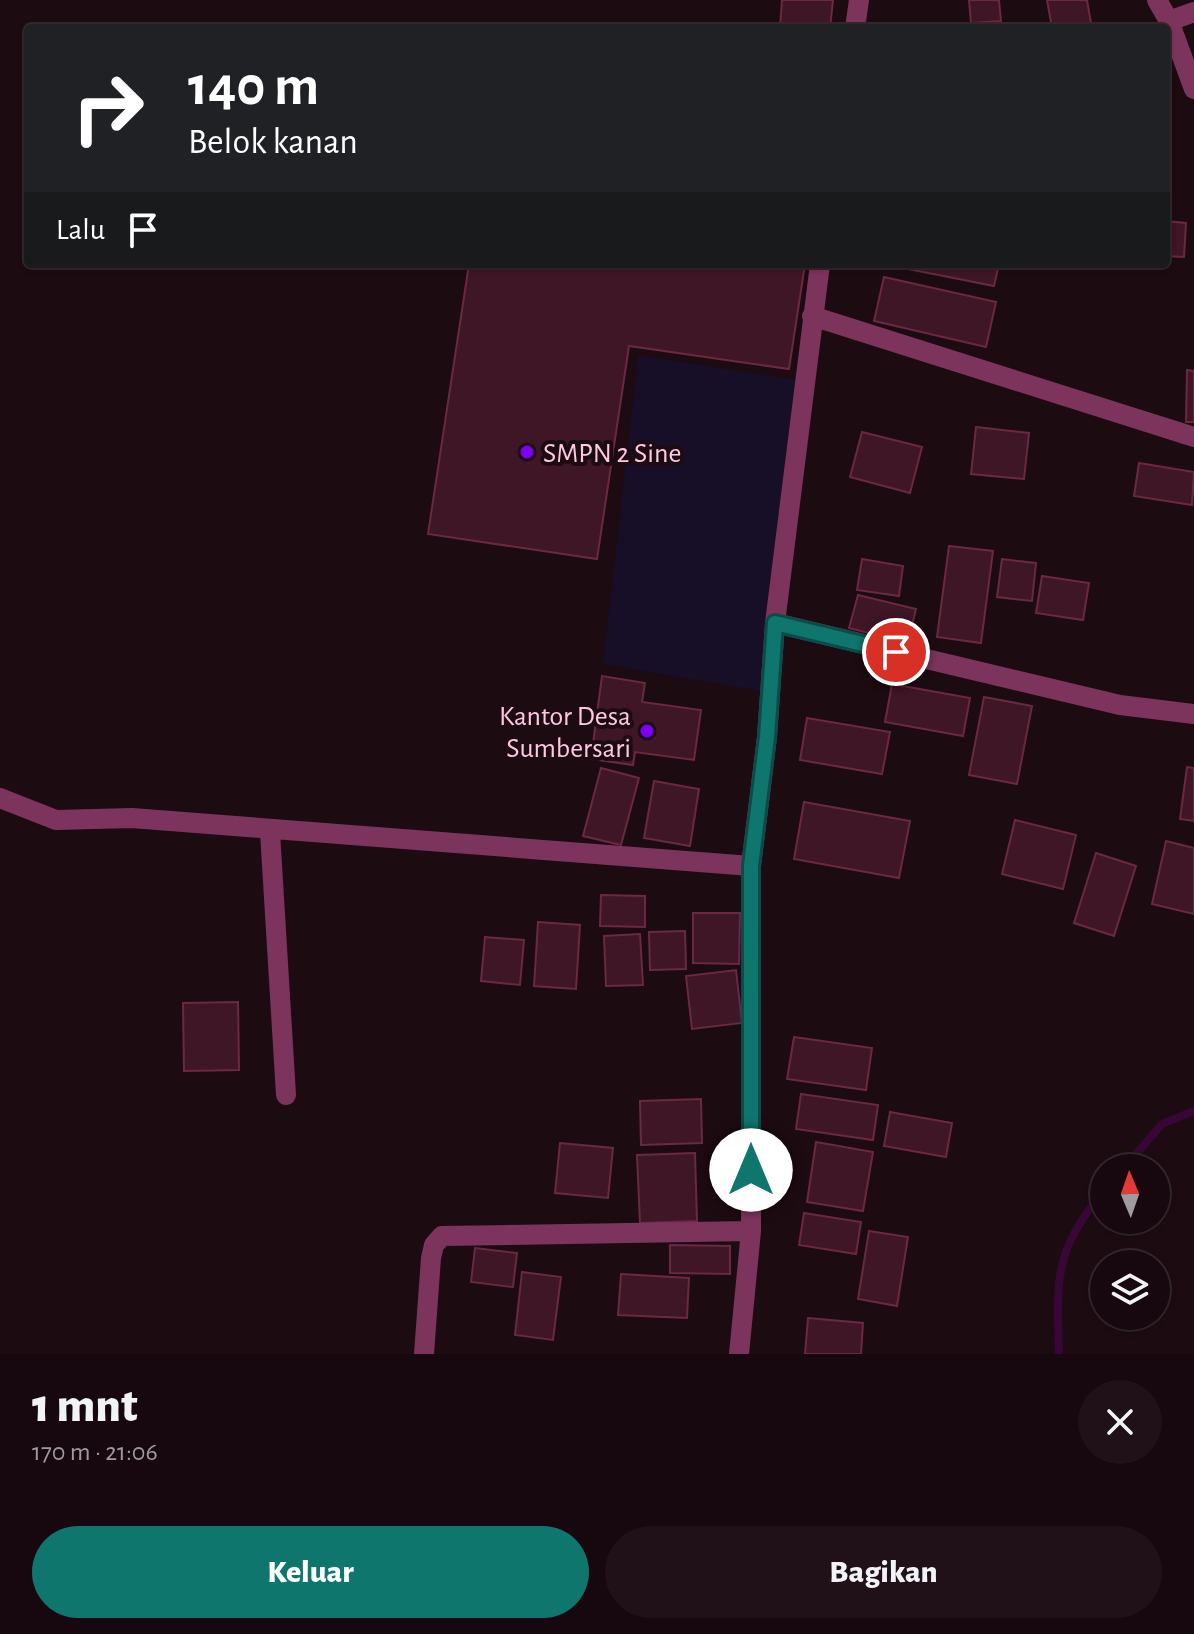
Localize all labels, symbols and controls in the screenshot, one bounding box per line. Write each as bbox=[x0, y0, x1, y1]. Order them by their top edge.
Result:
icon: right bbox=[56, 56, 160, 160]
text: 140 m bbox=[188, 59, 319, 115]
text: Belok kanan bbox=[188, 124, 358, 160]
icon: arrive bbox=[121, 208, 165, 252]
text: Lalu bbox=[56, 215, 105, 245]
place label: SMPN 2 Sine bbox=[543, 440, 681, 468]
marker: SMPN 2 Sine bbox=[518, 443, 536, 461]
pin bbox=[862, 618, 930, 686]
icon: arrive bbox=[874, 630, 918, 674]
place label: Kantor Desa Sumbersari bbox=[499, 703, 631, 763]
marker: Kantor Desa Sumbersari bbox=[638, 722, 656, 740]
position arrow bbox=[709, 1128, 793, 1212]
north arrow bbox=[1090, 1154, 1170, 1234]
map controls bbox=[1090, 1154, 1170, 1330]
button: layers bbox=[1090, 1250, 1170, 1330]
button: close bbox=[1078, 1380, 1162, 1464]
text: 1 mnt bbox=[32, 1383, 138, 1431]
text: 170 m · 21:06 bbox=[32, 1439, 158, 1465]
button: Keluar bbox=[32, 1526, 589, 1618]
button: Bagikan bbox=[605, 1526, 1162, 1618]

